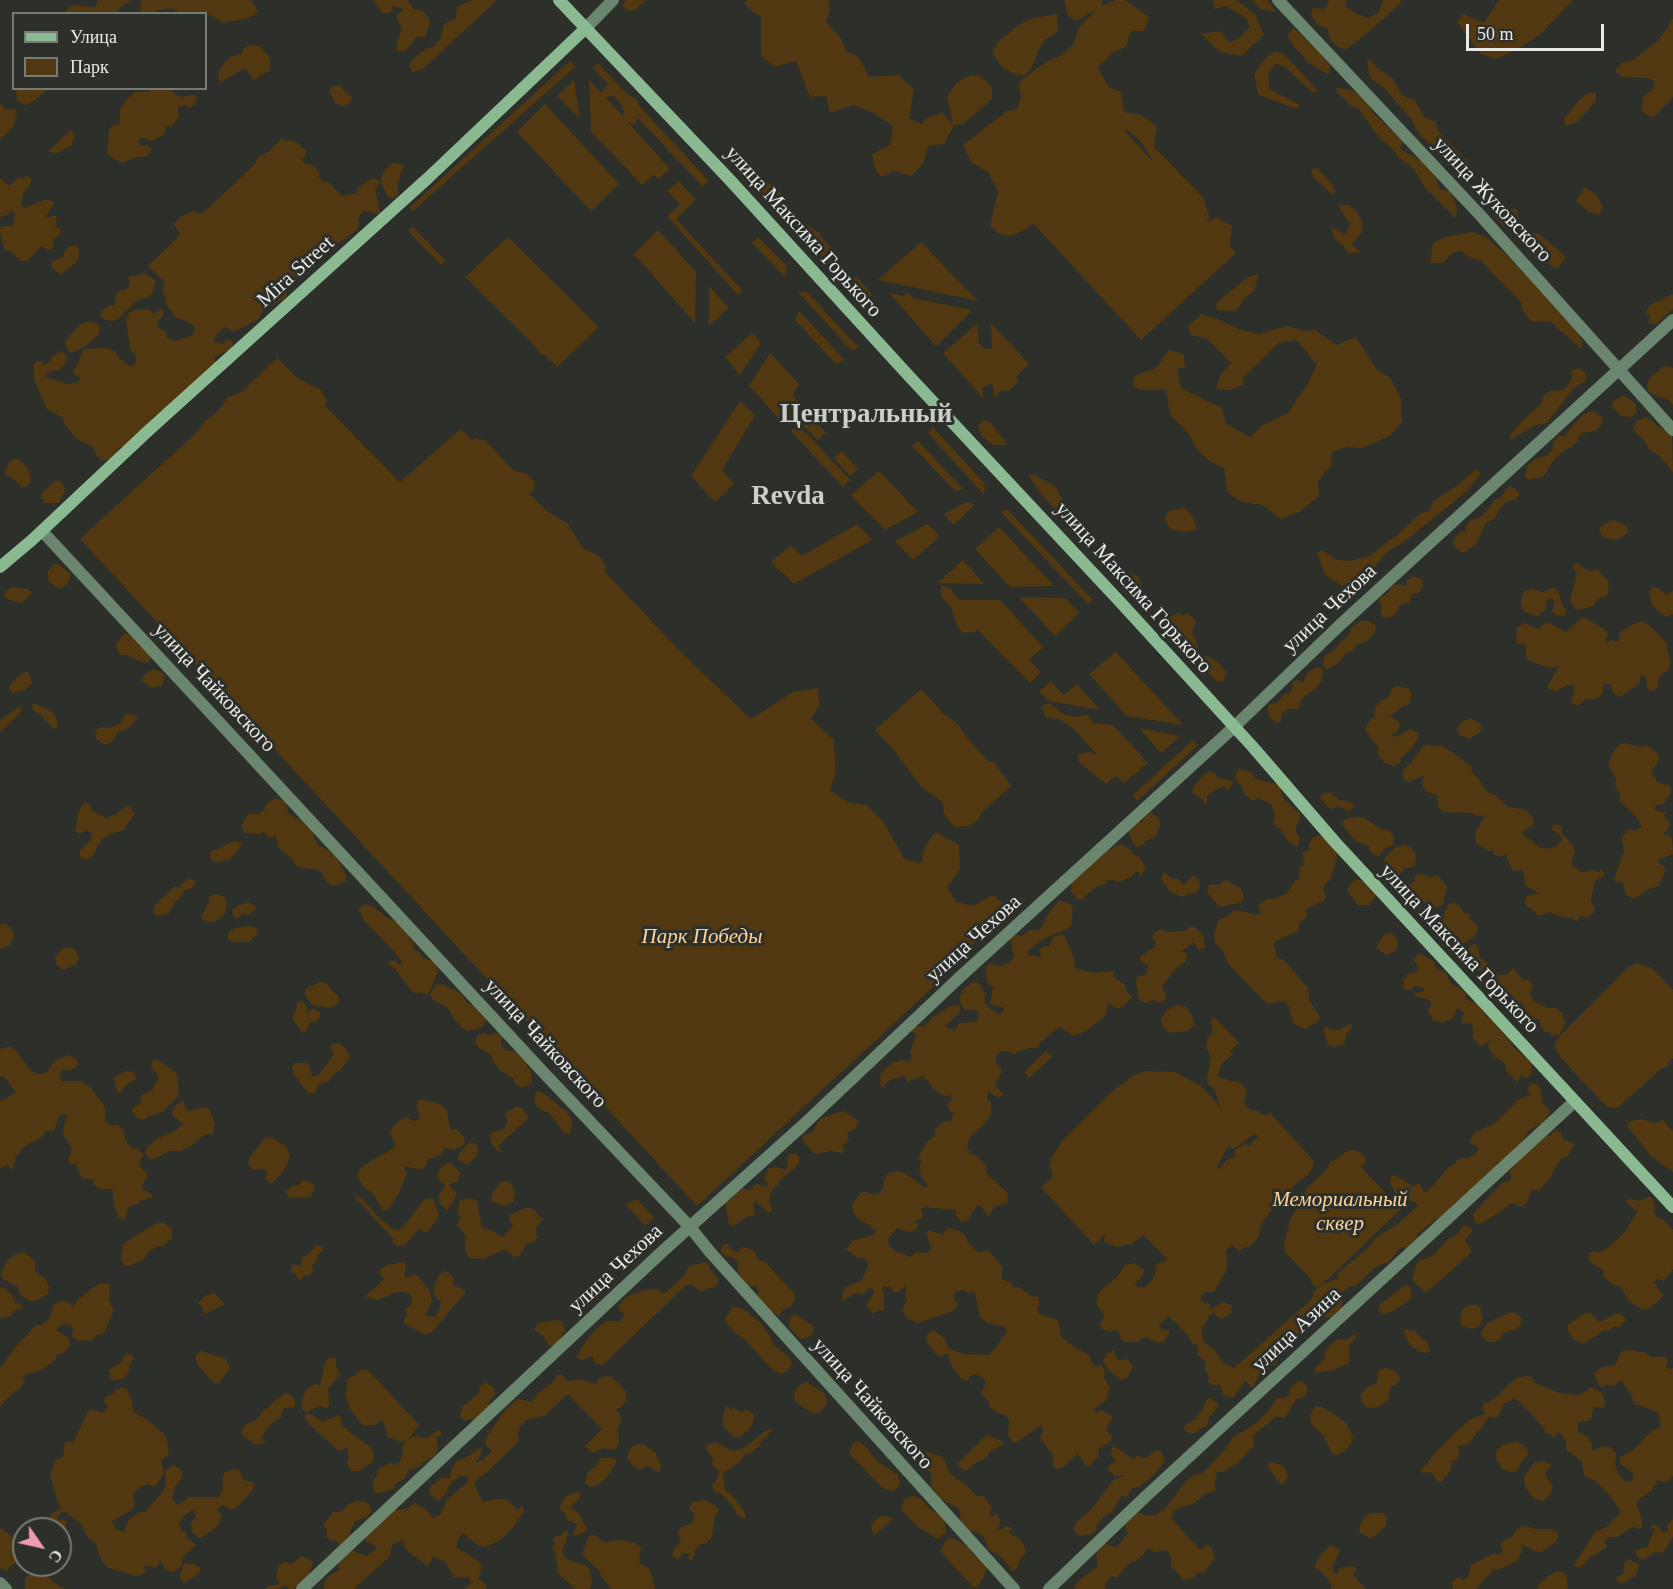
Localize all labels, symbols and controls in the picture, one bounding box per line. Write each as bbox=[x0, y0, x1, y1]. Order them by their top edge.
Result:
legend bbox=[12, 12, 207, 90]
scale bar bbox=[1469, 12, 1607, 50]
text: 50 m bbox=[1477, 24, 1514, 44]
text: Улица bbox=[70, 27, 117, 47]
text: Парк bbox=[70, 57, 109, 77]
street label: улица Жуковского bbox=[1427, 132, 1557, 268]
street label: улица Максима Горького bbox=[719, 141, 887, 323]
street label: Mira Street bbox=[252, 231, 340, 313]
district label: Центральный bbox=[780, 399, 952, 431]
district label: Revda bbox=[751, 481, 825, 513]
street label: улица Максима Горького bbox=[1049, 497, 1217, 679]
street label: улица Чехова bbox=[1278, 559, 1382, 659]
street label: улица Чайковского bbox=[147, 618, 281, 758]
street label: улица Максима Горького bbox=[1374, 859, 1544, 1039]
street label: улица Чехова bbox=[921, 890, 1027, 988]
park label: Парк Победы bbox=[642, 924, 762, 950]
street label: улица Чайковского bbox=[478, 974, 612, 1114]
park label: Мемориальный сквер bbox=[1272, 1187, 1408, 1237]
street label: улица Чехова bbox=[564, 1219, 668, 1319]
street label: улица Азина bbox=[1247, 1282, 1347, 1378]
street label: улица Чайковского bbox=[806, 1333, 938, 1475]
north arrow bbox=[12, 1517, 72, 1577]
text: С bbox=[45, 1547, 66, 1566]

